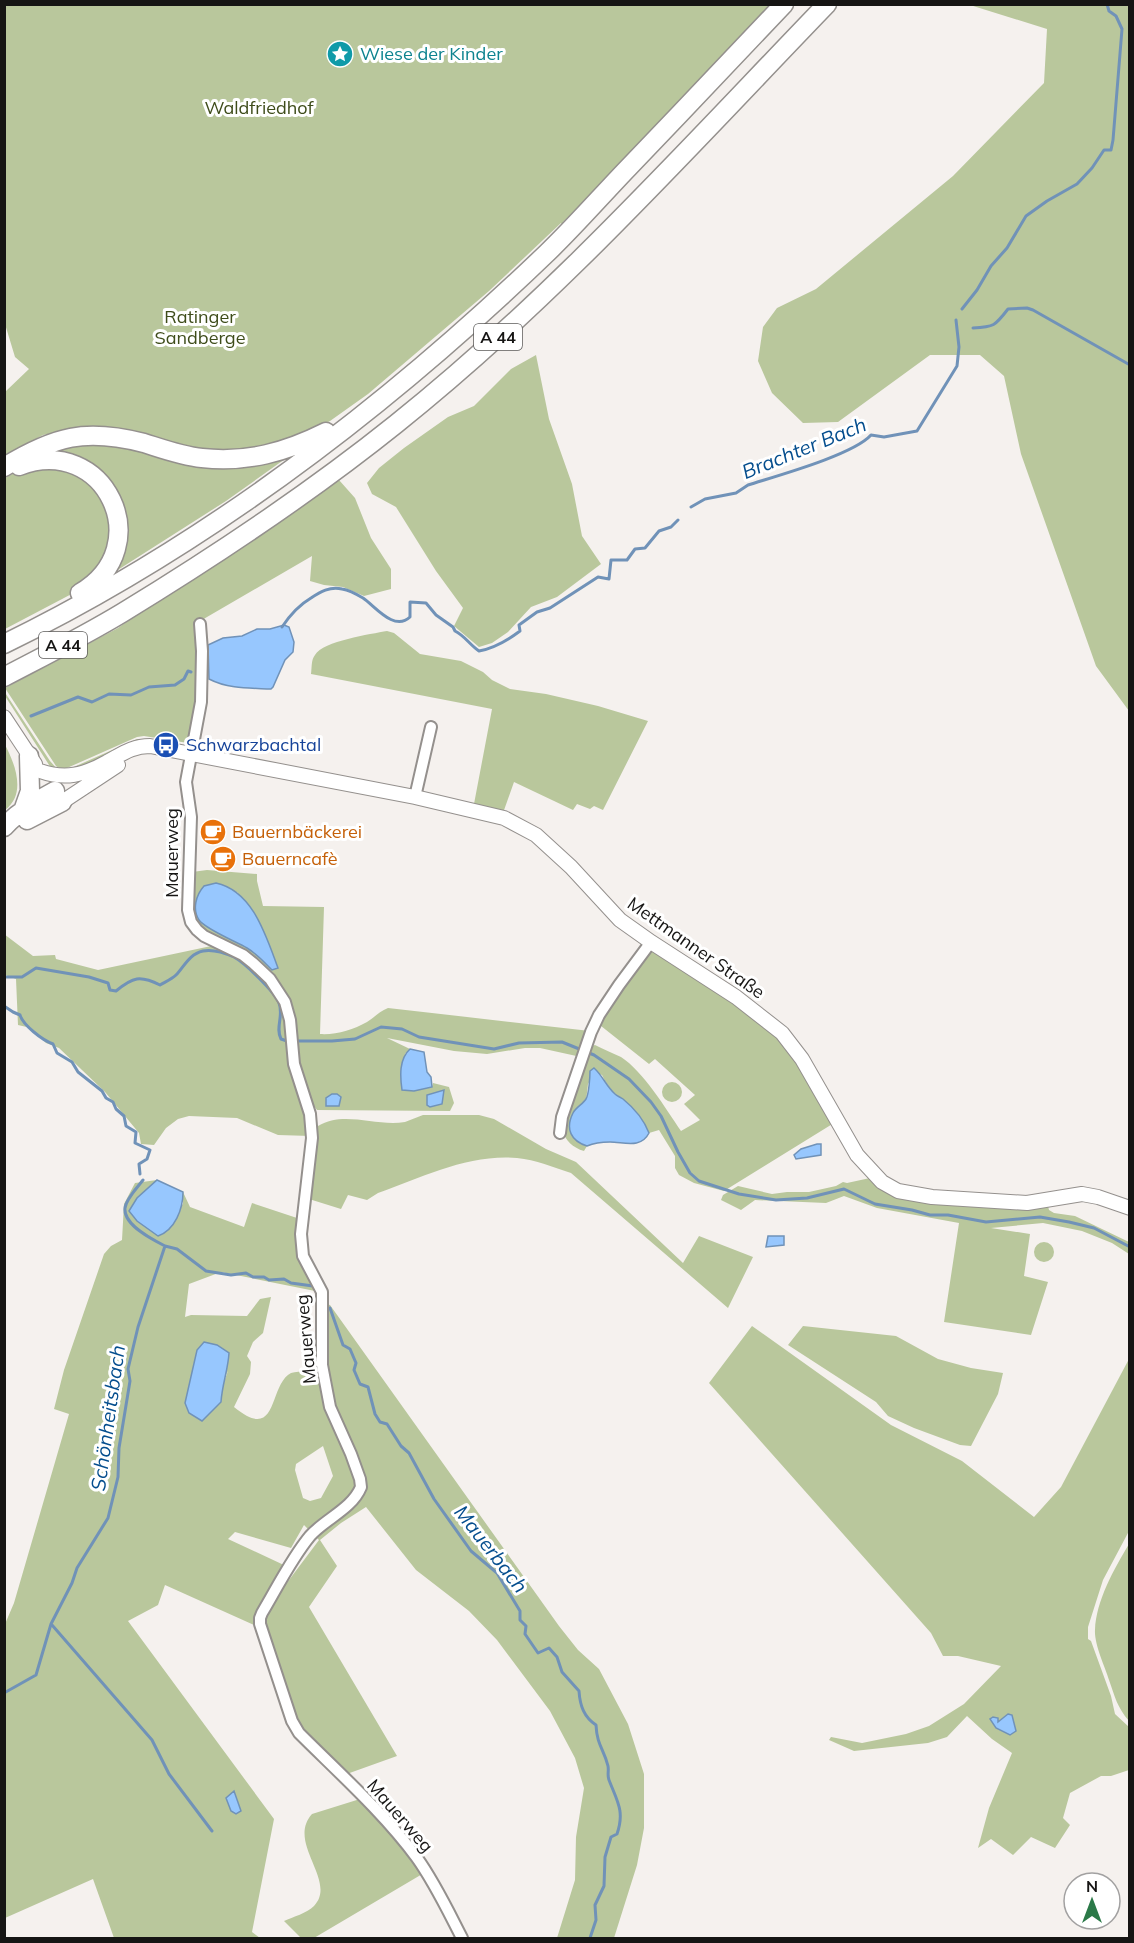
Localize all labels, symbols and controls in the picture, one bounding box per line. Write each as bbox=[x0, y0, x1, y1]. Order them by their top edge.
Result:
place icon: Wiese der Kinder bbox=[325, 39, 355, 69]
place label: Wiese der Kinder bbox=[360, 42, 503, 65]
park label: Waldfriedhof bbox=[204, 96, 315, 119]
park label: Ratinger Sandberge bbox=[154, 305, 246, 349]
road number: A 44 bbox=[474, 324, 522, 350]
water label: Brachter Bach bbox=[738, 411, 870, 484]
road number: A 44 bbox=[39, 632, 87, 658]
bus stop icon: Schwarzbachtal bbox=[151, 730, 181, 760]
place label: Schwarzbachtal bbox=[186, 733, 321, 756]
street label: Mauerweg bbox=[160, 808, 183, 898]
cafe icon: Bauernbäckerei bbox=[198, 817, 228, 847]
place label: Bauernbäckerei bbox=[232, 820, 362, 843]
cafe icon: Bauerncafè bbox=[208, 844, 238, 874]
place label: Bauerncafè bbox=[242, 847, 338, 870]
street label: Mettmanner Straße bbox=[623, 892, 769, 1004]
street label: Mauerweg bbox=[290, 1293, 321, 1385]
water label: Schönheitsbach bbox=[85, 1343, 130, 1493]
water label: Mauerbach bbox=[449, 1500, 533, 1598]
street label: Mauerweg bbox=[362, 1774, 438, 1857]
north arrow bbox=[1062, 1871, 1122, 1931]
text: N bbox=[1086, 1876, 1098, 1896]

